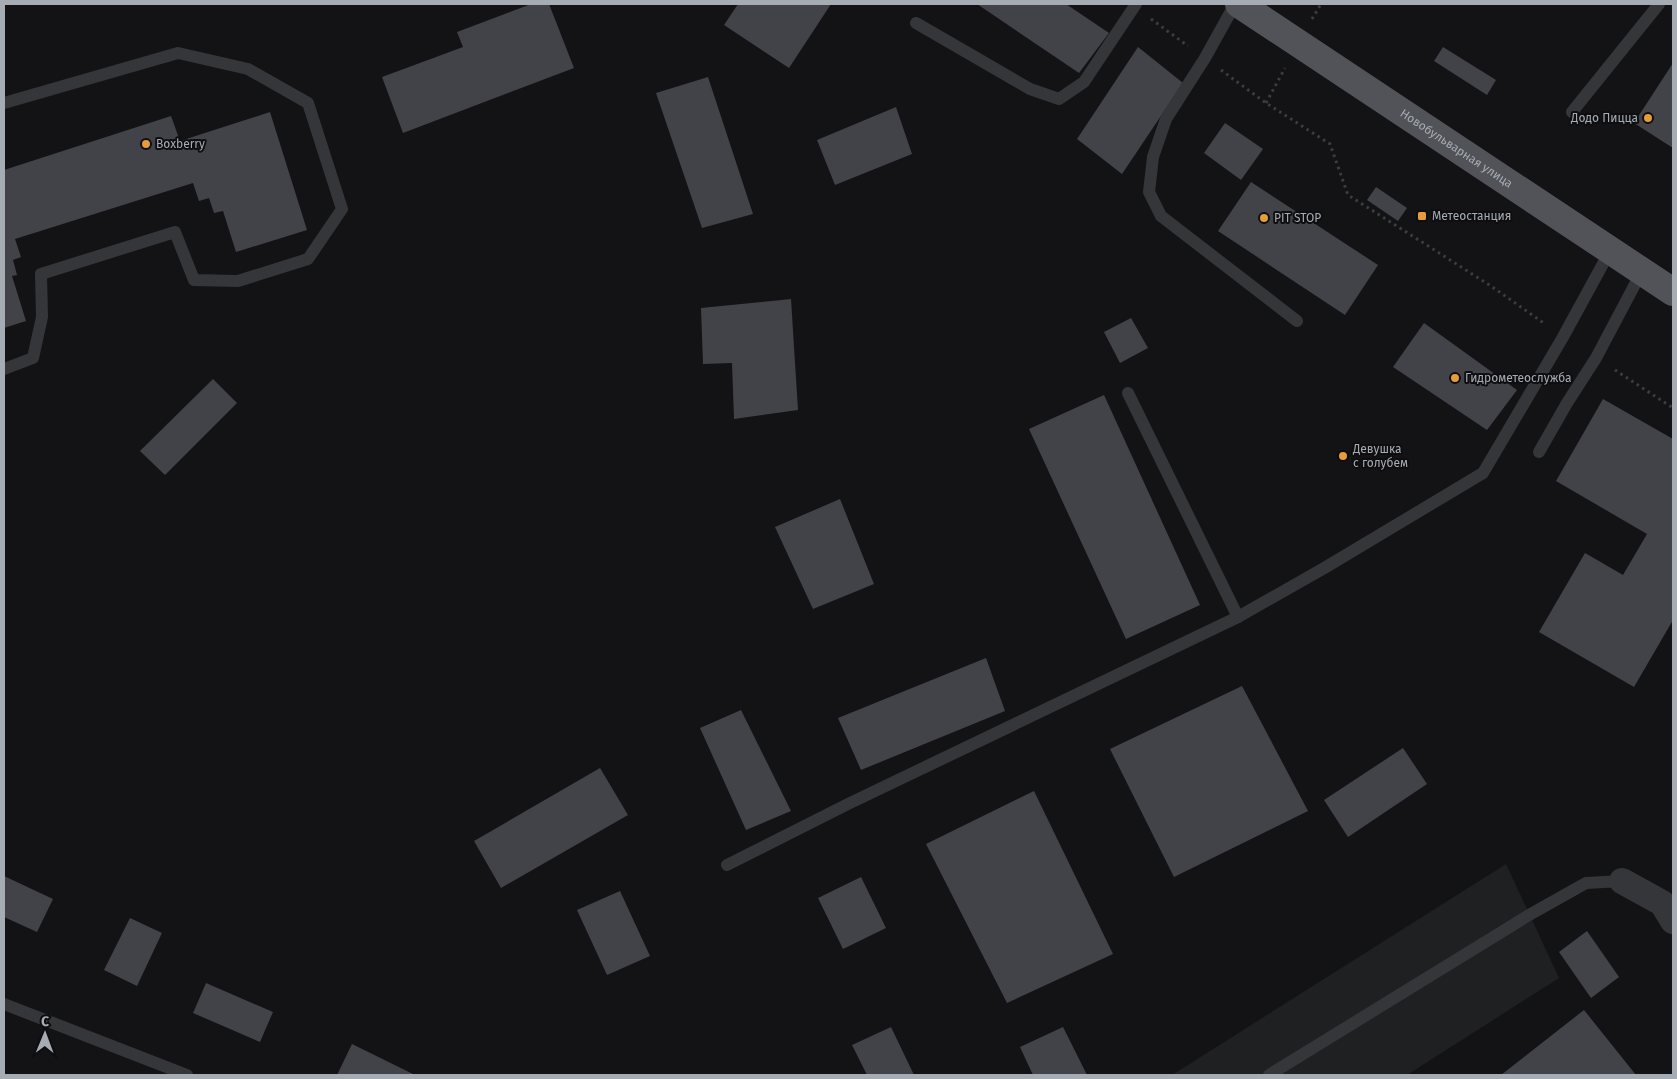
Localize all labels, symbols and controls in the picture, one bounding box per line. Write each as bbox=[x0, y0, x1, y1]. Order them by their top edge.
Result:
street label: Новобульварная улица bbox=[1398, 106, 1515, 191]
place label: Додо Пицца bbox=[1570, 111, 1638, 125]
marker: Додо Пицца bbox=[1642, 112, 1654, 124]
place label: Boxberry bbox=[156, 137, 205, 151]
marker: Boxberry bbox=[140, 138, 152, 150]
place label: Метеостанция bbox=[1432, 209, 1511, 223]
marker: Метеостанция bbox=[1416, 210, 1428, 222]
place label: PIT STOP bbox=[1274, 211, 1321, 225]
marker: PIT STOP bbox=[1258, 212, 1270, 224]
place label: Гидрометеослужба bbox=[1465, 371, 1572, 385]
marker: Гидрометеослужба bbox=[1449, 372, 1461, 384]
place label: Девушка с голубем bbox=[1352, 442, 1408, 470]
marker: Девушка с голубем bbox=[1337, 450, 1349, 462]
north arrow bbox=[20, 1009, 70, 1059]
text: С bbox=[41, 1013, 49, 1030]

